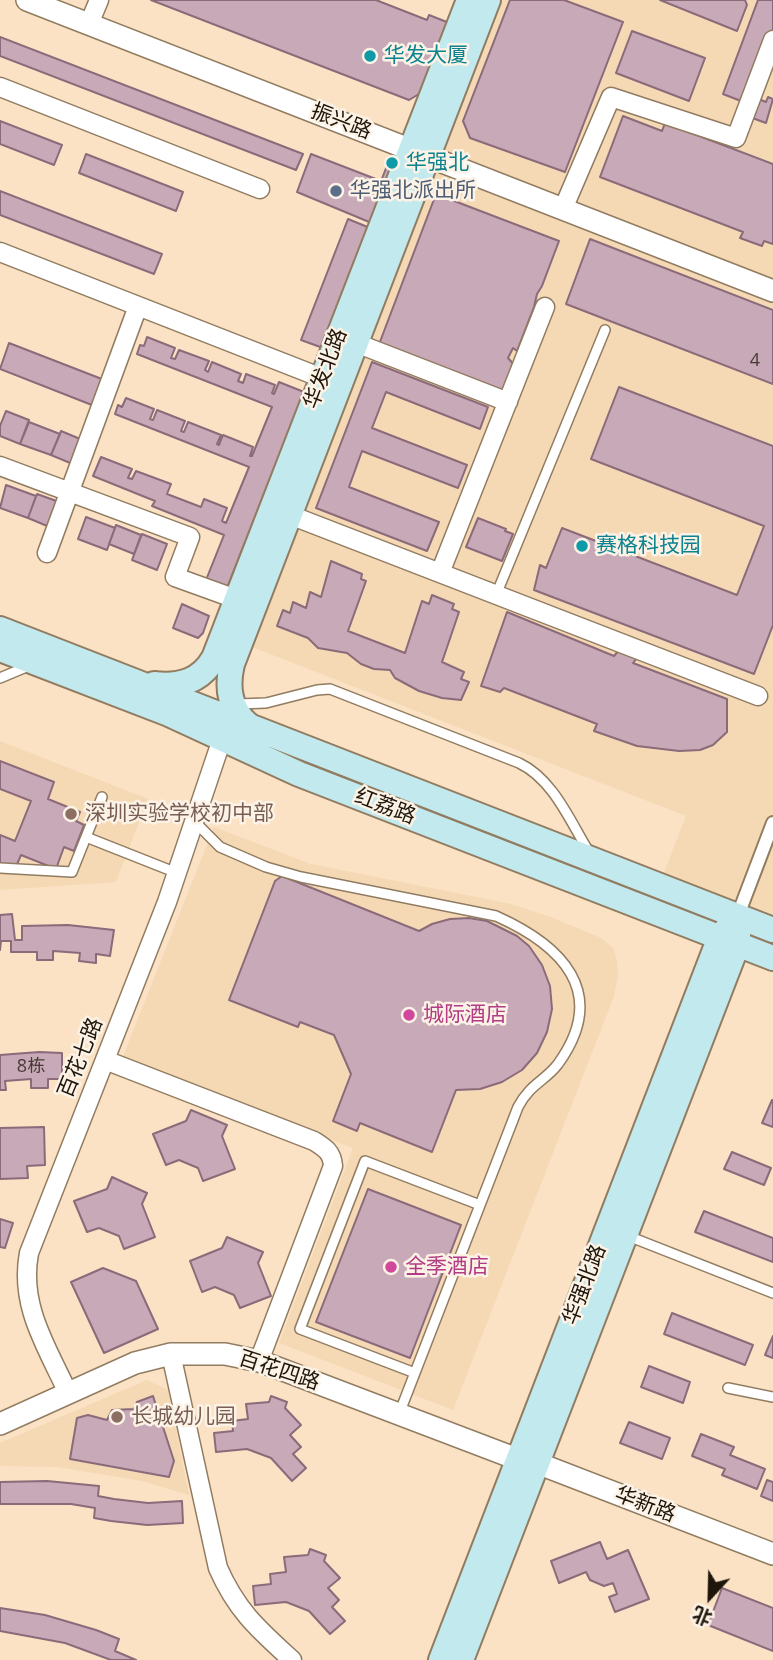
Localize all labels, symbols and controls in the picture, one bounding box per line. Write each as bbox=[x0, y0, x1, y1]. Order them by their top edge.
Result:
place label: 华发大厦 bbox=[384, 43, 468, 69]
marker: 华发大厦 bbox=[362, 48, 378, 64]
street label: 振兴路 bbox=[307, 99, 375, 145]
place label: 华强北 bbox=[406, 150, 469, 176]
marker: 华强北 bbox=[384, 155, 400, 171]
place label: 华强北派出所 bbox=[350, 178, 476, 204]
marker: 华强北派出所 bbox=[328, 183, 344, 199]
street label: 华发北路 bbox=[299, 325, 353, 413]
house number: 4 bbox=[750, 350, 760, 372]
place label: 赛格科技园 bbox=[596, 533, 701, 559]
marker: 赛格科技园 bbox=[574, 538, 590, 554]
street label: 红荔路 bbox=[351, 784, 419, 830]
place label: 深圳实验学校初中部 bbox=[85, 801, 274, 827]
marker: 深圳实验学校初中部 bbox=[63, 806, 79, 822]
place label: 城际酒店 bbox=[423, 1002, 507, 1028]
marker: 城际酒店 bbox=[401, 1007, 417, 1023]
street label: 百花七路 bbox=[54, 1014, 108, 1102]
house number: 8栋 bbox=[17, 1056, 45, 1078]
street label: 华强北路 bbox=[558, 1241, 612, 1329]
place label: 全季酒店 bbox=[405, 1254, 489, 1280]
marker: 全季酒店 bbox=[383, 1259, 399, 1275]
street label: 百花四路 bbox=[235, 1346, 323, 1396]
place label: 长城幼儿园 bbox=[131, 1404, 236, 1430]
marker: 长城幼儿园 bbox=[109, 1409, 125, 1425]
street label: 华新路 bbox=[611, 1482, 679, 1528]
north arrow bbox=[675, 1562, 745, 1632]
text: 北 bbox=[688, 1601, 716, 1632]

